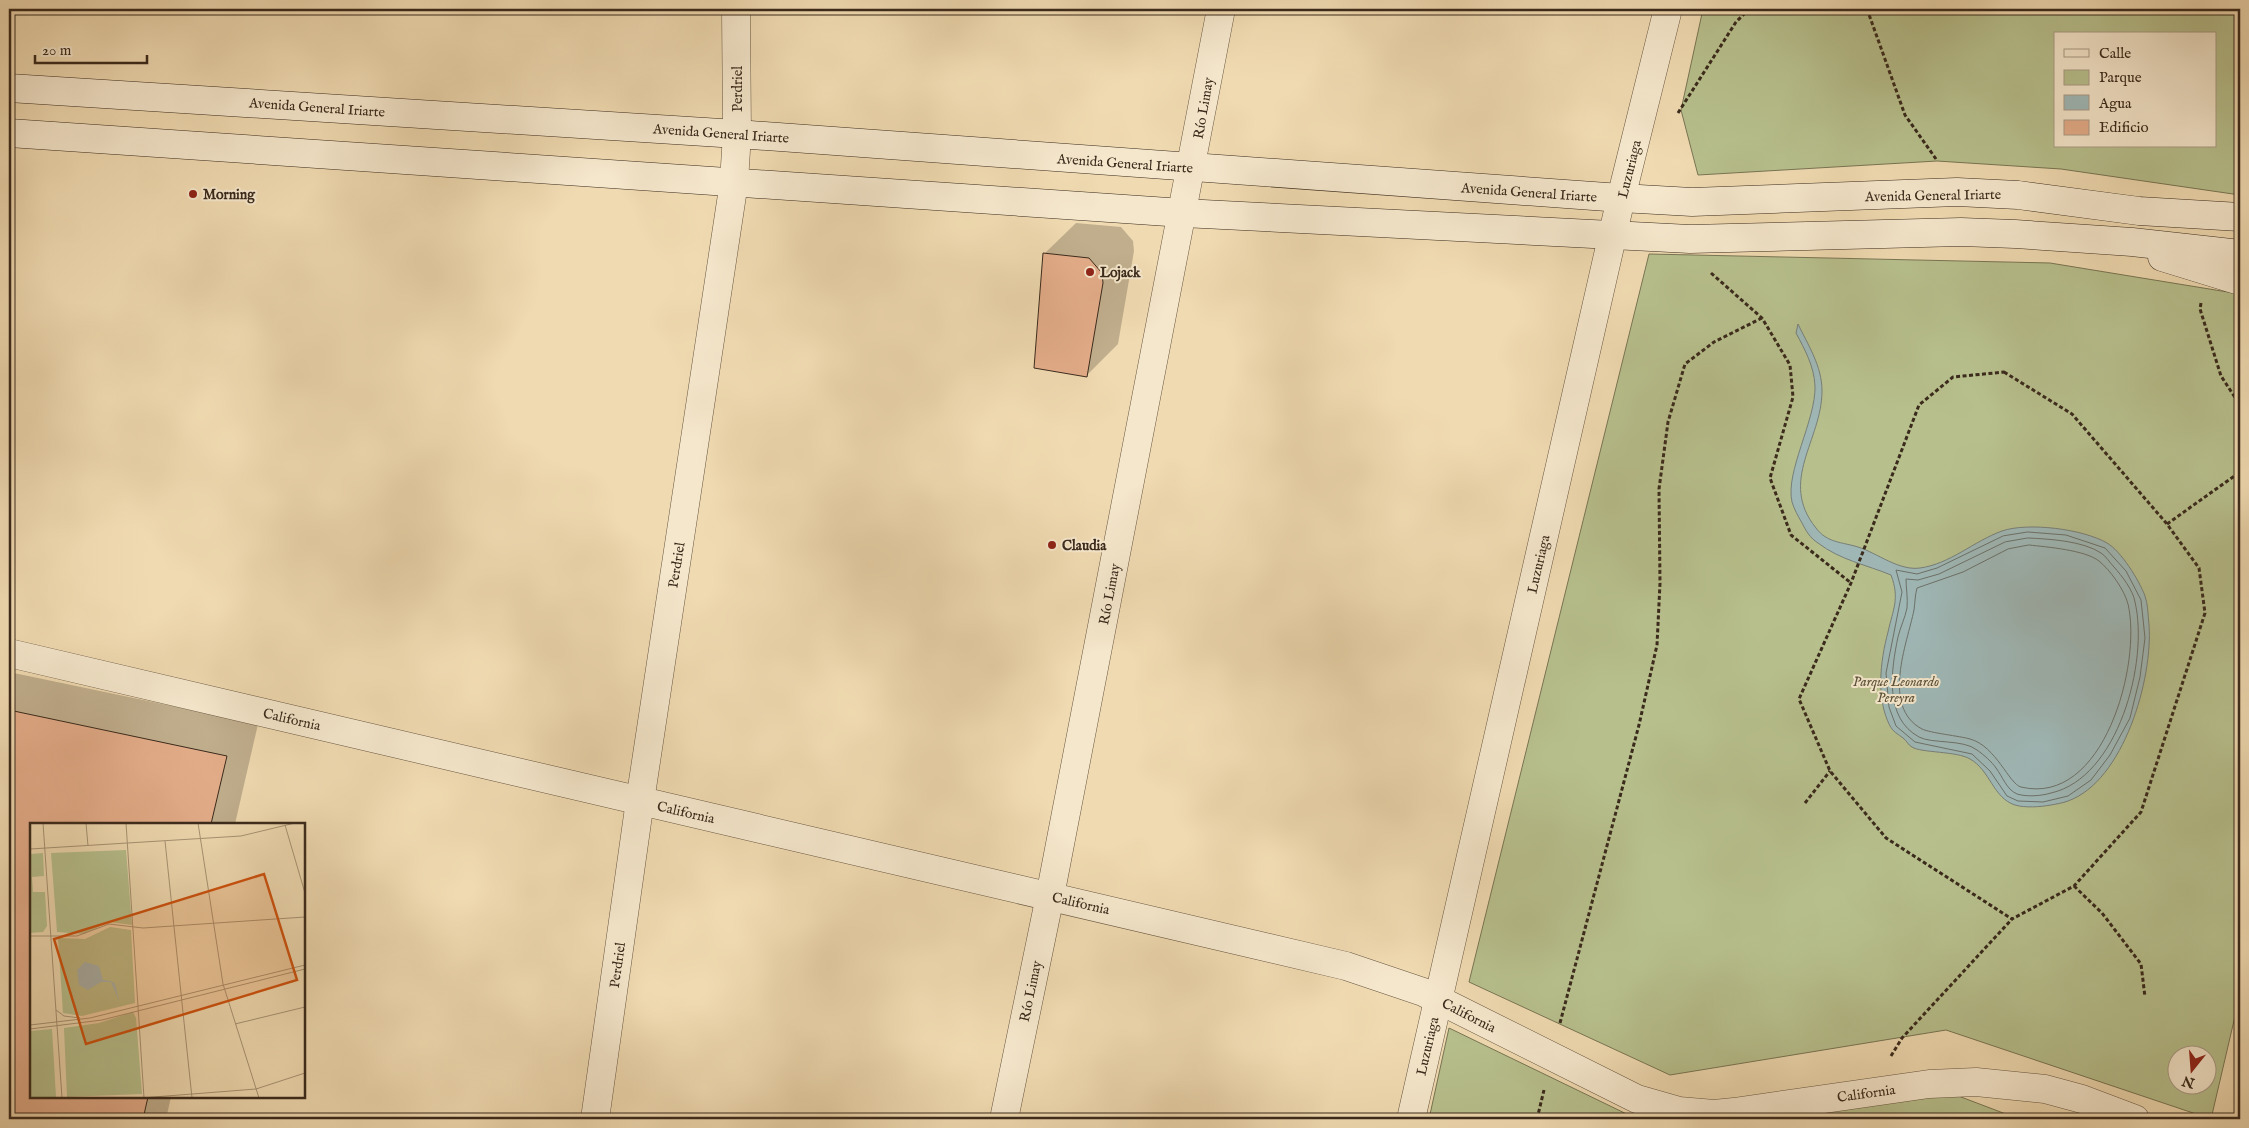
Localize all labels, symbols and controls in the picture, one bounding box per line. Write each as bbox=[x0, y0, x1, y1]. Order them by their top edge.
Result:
scale bar bbox=[35, 32, 148, 64]
legend bbox=[2054, 32, 2216, 148]
text: 20 m bbox=[42, 41, 72, 60]
text: Calle bbox=[2099, 44, 2131, 63]
street label: Perdriel bbox=[729, 66, 747, 112]
text: Parque bbox=[2099, 68, 2142, 87]
street label: Río Limay bbox=[1190, 76, 1218, 140]
street label: Avenida General Iriarte bbox=[247, 94, 386, 122]
text: Agua bbox=[2098, 94, 2132, 113]
text: Edificio bbox=[2099, 118, 2149, 137]
street label: Avenida General Iriarte bbox=[651, 120, 790, 148]
street label: Luzuriaga bbox=[1614, 137, 1646, 200]
street label: Avenida General Iriarte bbox=[1055, 150, 1194, 178]
street label: Avenida General Iriarte bbox=[1459, 179, 1598, 207]
place label: Morning bbox=[203, 186, 256, 204]
street label: Avenida General Iriarte bbox=[1864, 186, 2002, 206]
marker: Morning bbox=[187, 188, 199, 200]
place label: Lojack bbox=[1100, 264, 1141, 282]
marker: Lojack bbox=[1084, 266, 1096, 278]
street label: Luzuriaga bbox=[1524, 532, 1555, 595]
place label: Claudia bbox=[1062, 537, 1107, 555]
marker: Claudia bbox=[1046, 539, 1058, 551]
street label: Perdriel bbox=[664, 541, 690, 589]
street label: Río Limay bbox=[1095, 562, 1125, 626]
park label: Parque Leonardo Pereyra bbox=[1853, 673, 1939, 707]
street label: California bbox=[261, 705, 323, 736]
street label: California bbox=[655, 798, 717, 829]
inset map bbox=[30, 823, 305, 1098]
street label: California bbox=[1050, 889, 1112, 920]
street label: Perdriel bbox=[606, 941, 630, 989]
street label: Río Limay bbox=[1016, 959, 1046, 1023]
street label: California bbox=[1438, 995, 1500, 1038]
street label: Luzuriaga bbox=[1413, 1014, 1444, 1077]
north arrow bbox=[2166, 1046, 2216, 1096]
text: N bbox=[2180, 1071, 2198, 1092]
street label: California bbox=[1836, 1081, 1897, 1107]

